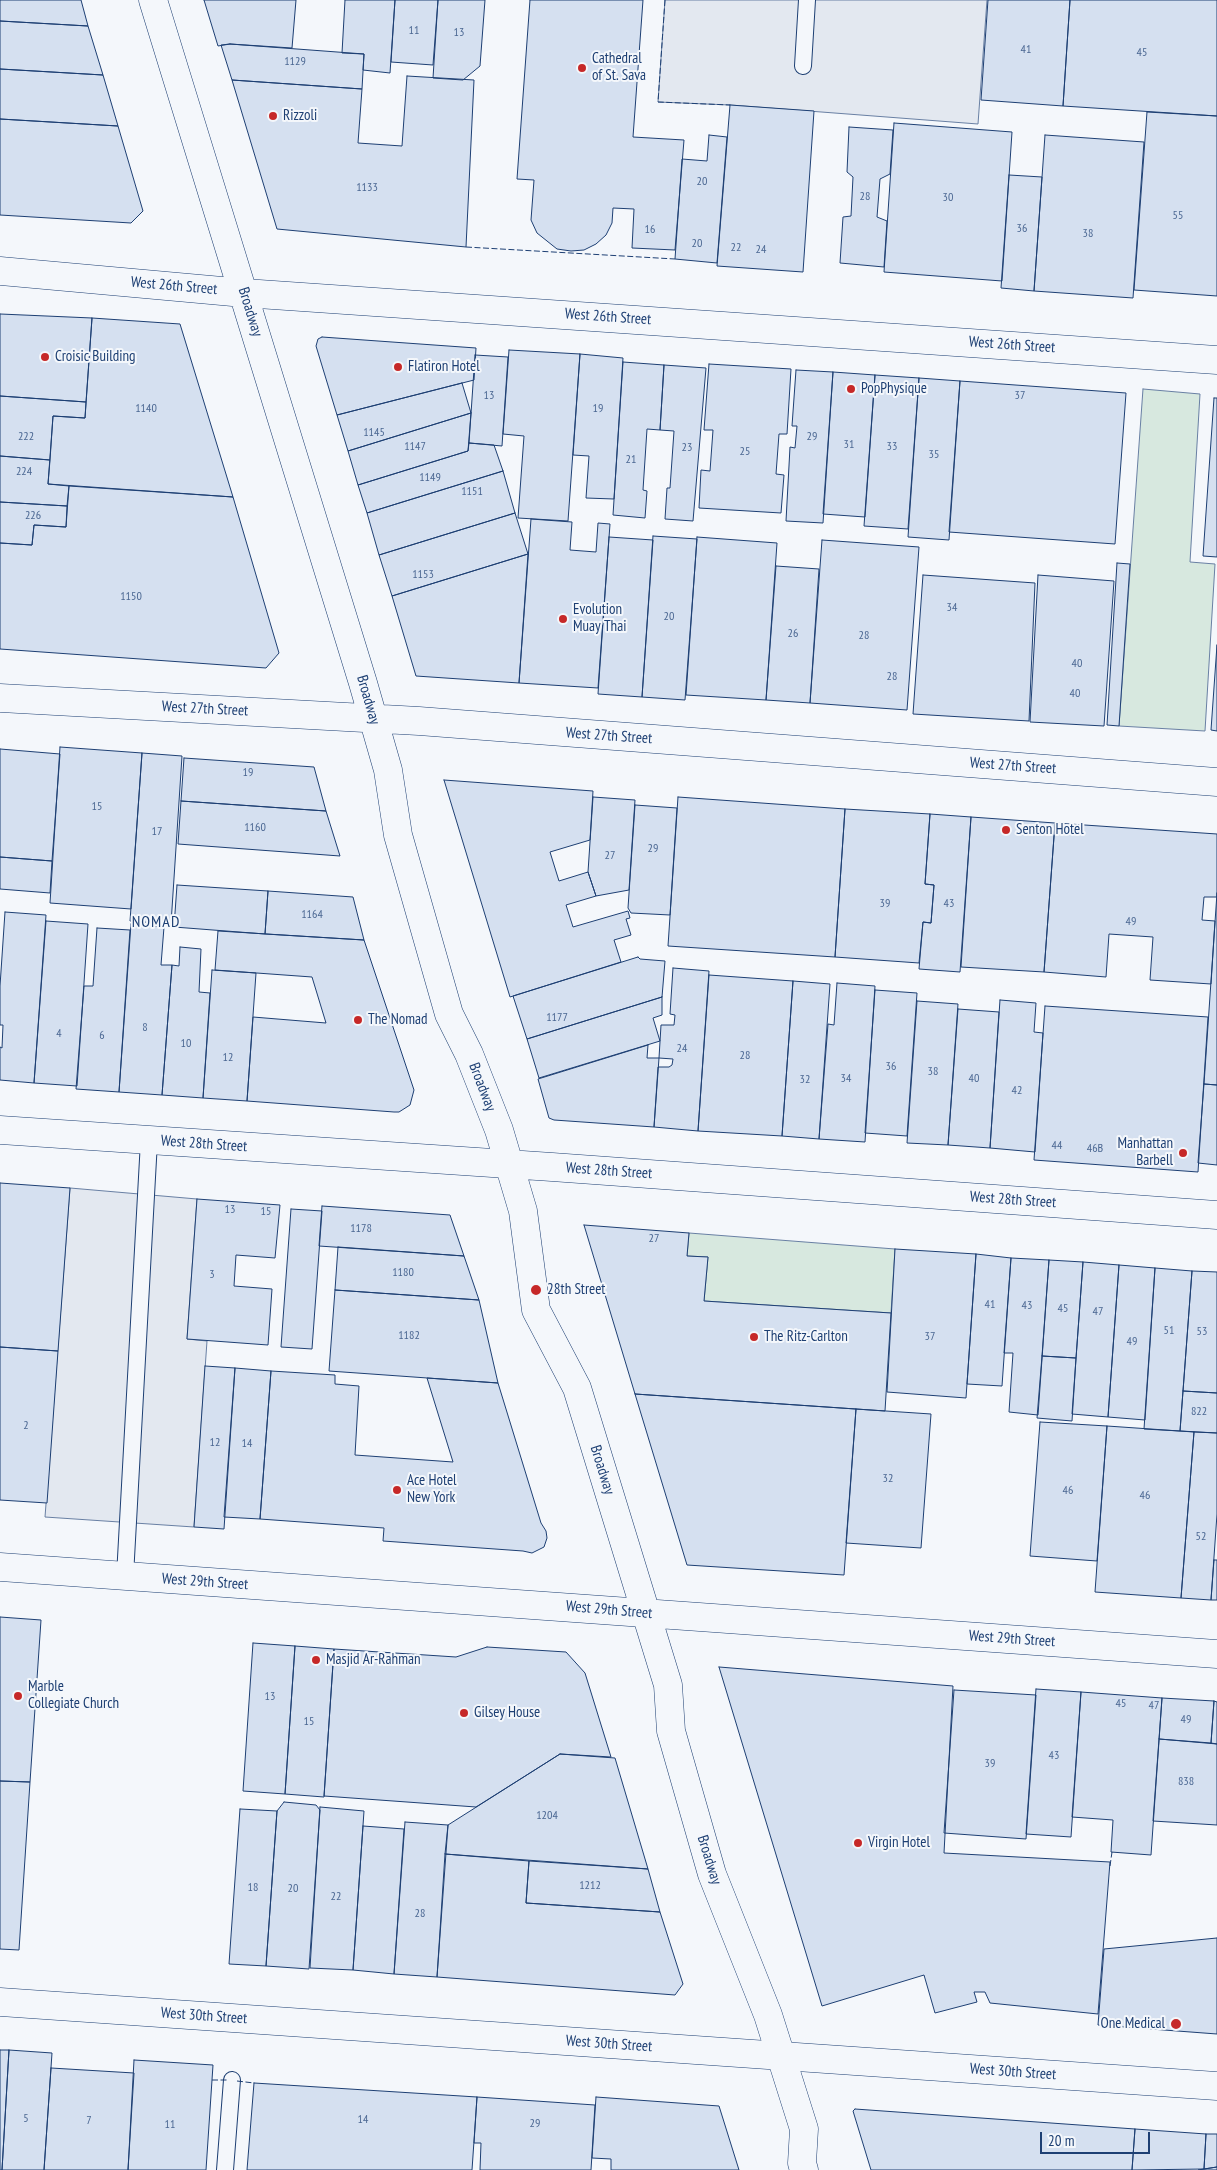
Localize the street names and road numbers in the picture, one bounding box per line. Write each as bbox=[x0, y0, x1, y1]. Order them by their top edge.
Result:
street label: West 26th Street bbox=[130, 273, 218, 299]
street label: Broadway bbox=[234, 285, 266, 339]
street label: West 26th Street bbox=[564, 305, 652, 329]
street label: West 26th Street bbox=[968, 333, 1056, 357]
street label: Broadway bbox=[352, 673, 384, 727]
street label: West 27th Street bbox=[161, 698, 249, 720]
street label: West 27th Street bbox=[565, 724, 653, 748]
street label: West 27th Street bbox=[969, 754, 1057, 778]
street label: Broadway bbox=[465, 1060, 499, 1114]
street label: West 28th Street bbox=[160, 1132, 248, 1156]
street label: West 28th Street bbox=[565, 1159, 653, 1183]
street label: West 28th Street bbox=[969, 1188, 1057, 1212]
street label: Broadway bbox=[586, 1443, 618, 1497]
street label: West 29th Street bbox=[161, 1570, 249, 1594]
street label: West 29th Street bbox=[565, 1597, 653, 1623]
street label: West 29th Street bbox=[968, 1627, 1056, 1651]
street label: Broadway bbox=[693, 1833, 725, 1887]
street label: West 30th Street bbox=[160, 2004, 248, 2028]
street label: West 30th Street bbox=[565, 2032, 653, 2056]
street label: West 30th Street bbox=[969, 2060, 1057, 2084]

